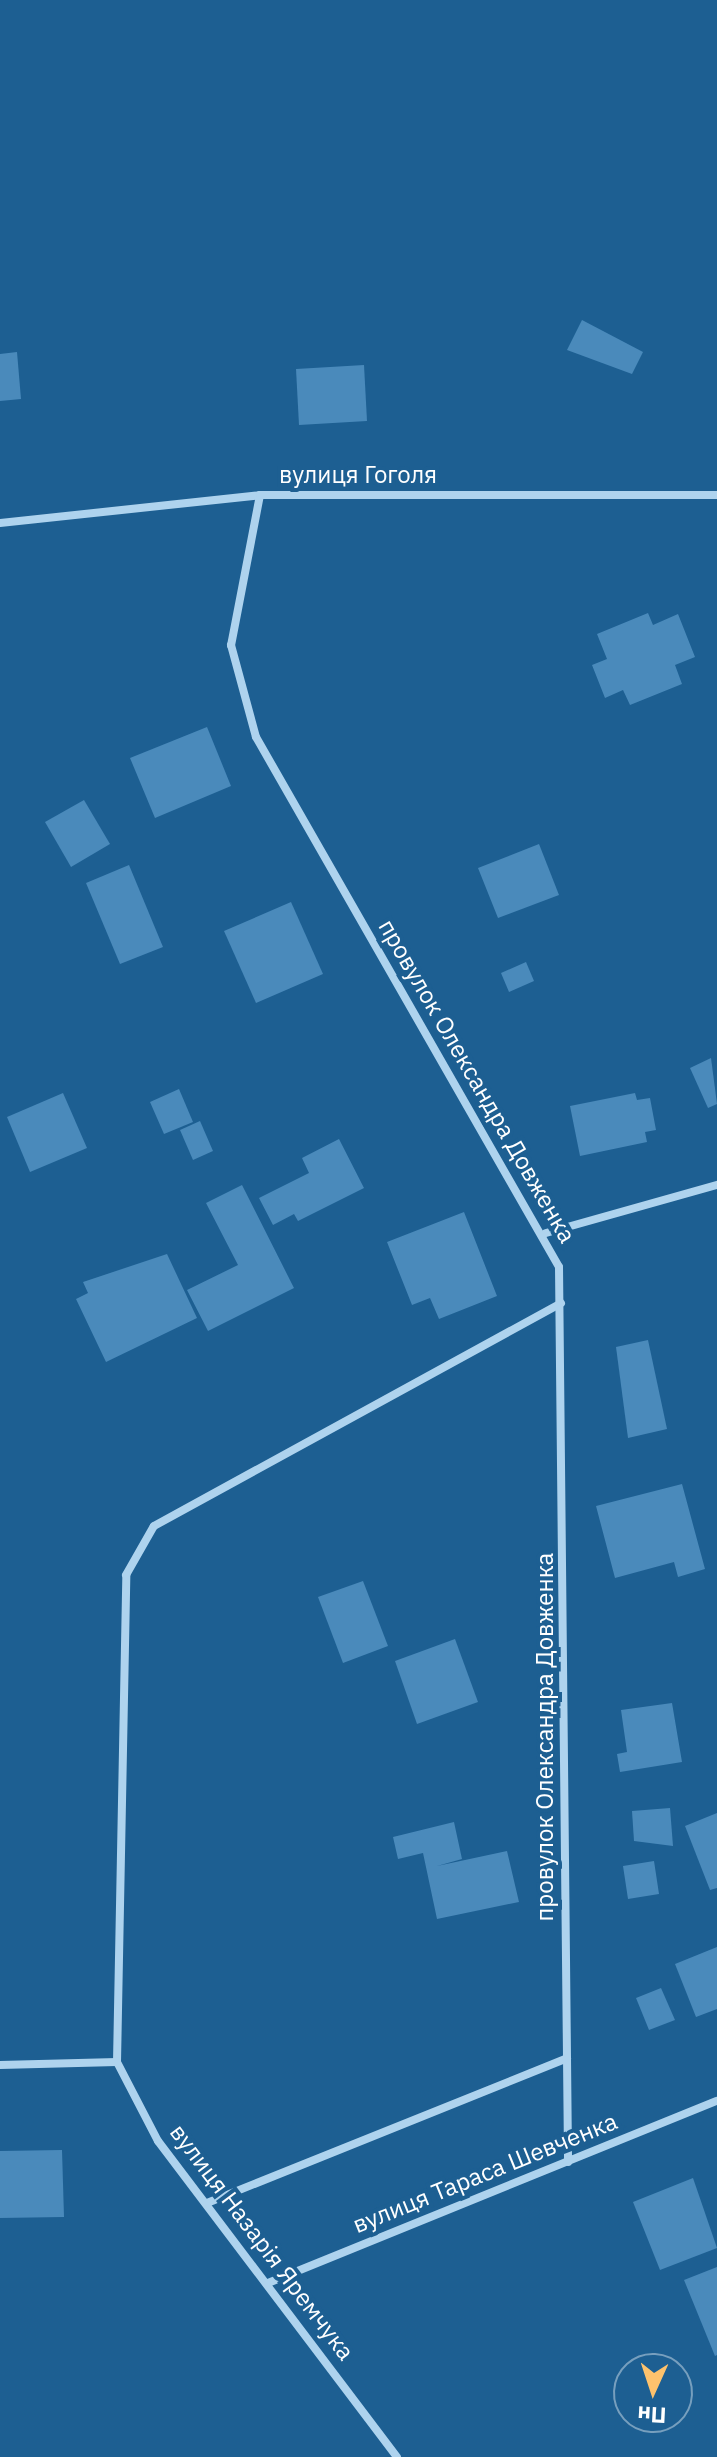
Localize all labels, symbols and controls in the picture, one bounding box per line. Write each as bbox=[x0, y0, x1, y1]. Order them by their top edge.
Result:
street label: вулиця Гоголя bbox=[279, 461, 437, 489]
street label: провулок Олександра Довженка bbox=[372, 914, 582, 1248]
street label: провулок Олександра Довженка bbox=[531, 1553, 559, 1921]
street label: вулиця Тараса Шевченка bbox=[348, 2107, 622, 2239]
street label: вулиця Назарія Яремчука bbox=[164, 2118, 360, 2366]
north arrow bbox=[613, 2353, 693, 2433]
text: Пн bbox=[637, 2400, 667, 2431]

